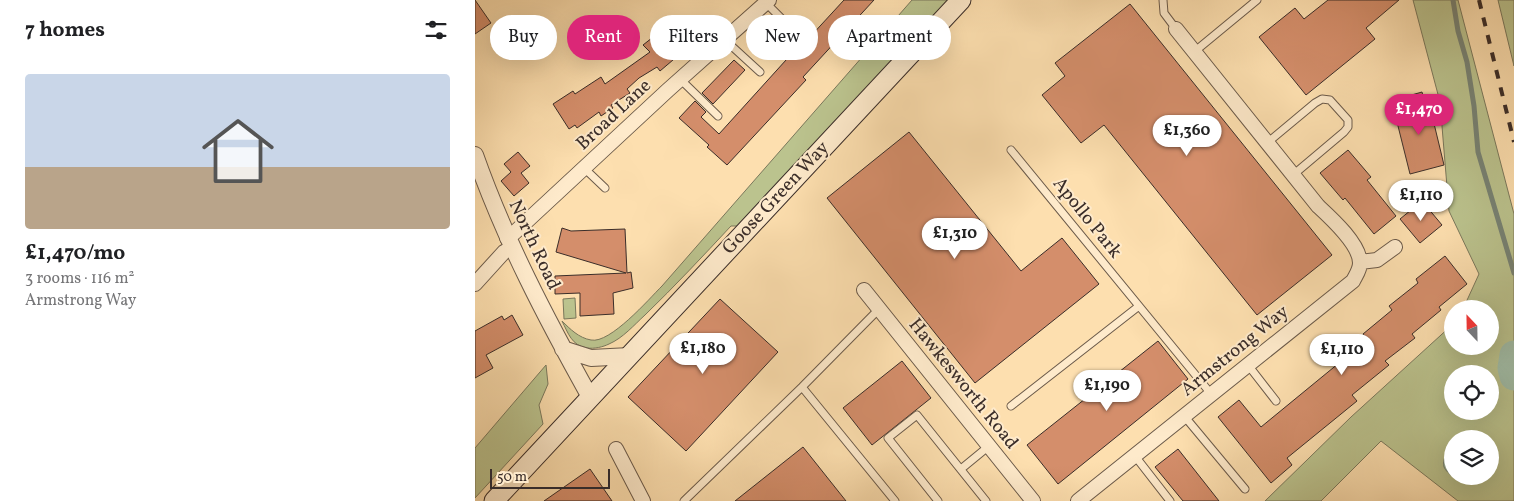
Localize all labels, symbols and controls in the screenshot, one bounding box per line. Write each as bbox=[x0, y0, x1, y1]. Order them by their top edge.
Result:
chip: Buy bbox=[490, 15, 557, 60]
chip: Rent bbox=[567, 15, 640, 60]
chip: Filters bbox=[650, 15, 736, 60]
chip: New bbox=[746, 15, 818, 60]
chip: Apartment bbox=[828, 15, 951, 60]
text: 7 homes bbox=[25, 16, 105, 45]
icon: filters bbox=[422, 16, 450, 44]
street label: Broad Lane bbox=[571, 73, 657, 157]
pin: £1,470 bbox=[1378, 94, 1460, 136]
text: £1,470 bbox=[1396, 99, 1442, 121]
icon: home bbox=[193, 106, 283, 196]
pin: £1,360 bbox=[1146, 114, 1228, 157]
text: £1,360 bbox=[1164, 120, 1210, 142]
street label: Goose Green Way bbox=[717, 136, 835, 260]
street label: Apollo Park bbox=[1046, 172, 1128, 264]
pin: £1,110 bbox=[1380, 180, 1462, 222]
text: £1,110 bbox=[1399, 185, 1443, 207]
street label: North Road bbox=[502, 196, 566, 294]
pin: £1,310 bbox=[914, 218, 996, 260]
text: £1,310 bbox=[933, 223, 977, 245]
text: £1,470/mo bbox=[25, 239, 125, 268]
text: 3 rooms · 116 m² bbox=[25, 268, 134, 290]
text: Armstrong Way bbox=[25, 290, 136, 312]
street label: Armstrong Way bbox=[1175, 299, 1295, 403]
north arrow bbox=[1444, 300, 1499, 355]
map controls bbox=[1444, 300, 1499, 485]
street label: Hawkesworth Road bbox=[902, 313, 1024, 455]
pin: £1,180 bbox=[662, 332, 744, 375]
pin: £1,110 bbox=[1301, 334, 1383, 376]
text: £1,180 bbox=[680, 338, 726, 360]
text: £1,110 bbox=[1320, 339, 1364, 361]
button: locate bbox=[1444, 365, 1499, 420]
pin: £1,190 bbox=[1066, 370, 1148, 412]
text: £1,190 bbox=[1084, 375, 1130, 397]
button: layers bbox=[1444, 430, 1499, 485]
scale bar bbox=[490, 466, 610, 489]
text: 50 m bbox=[497, 468, 527, 487]

